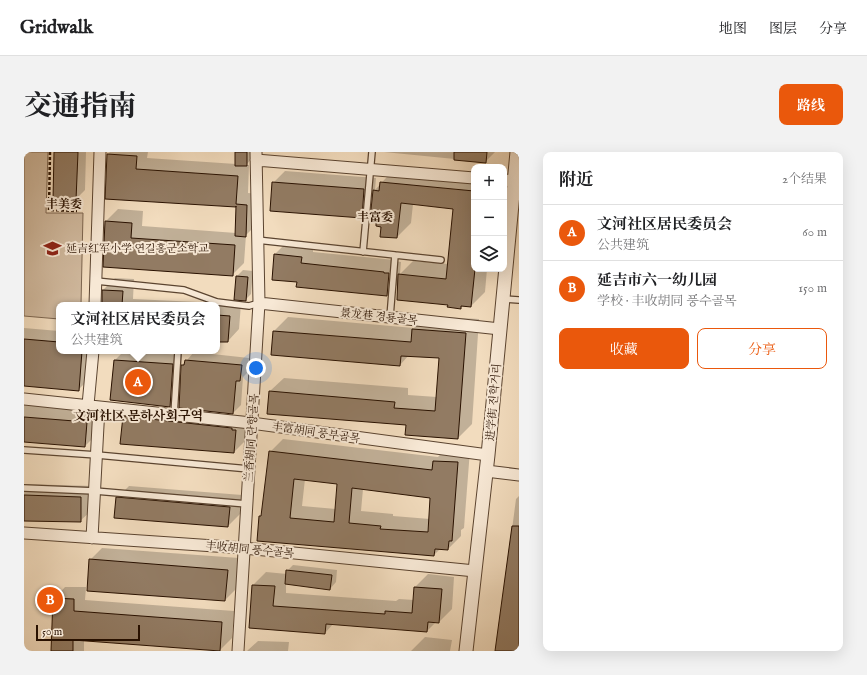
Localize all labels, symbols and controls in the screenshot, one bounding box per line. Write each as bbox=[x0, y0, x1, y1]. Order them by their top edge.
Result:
text: Gridwalk bbox=[20, 16, 93, 40]
text: 地图 bbox=[719, 20, 747, 38]
text: 图层 bbox=[769, 20, 797, 38]
text: 分享 bbox=[819, 20, 847, 38]
button: 路线 bbox=[779, 84, 843, 125]
text: 交通指南 bbox=[24, 90, 136, 125]
map controls bbox=[471, 164, 507, 272]
button: + bbox=[471, 164, 507, 200]
text: 附近 bbox=[559, 170, 593, 191]
text: 2个结果 bbox=[782, 171, 827, 188]
district label: 丰美委 bbox=[46, 197, 82, 212]
button: − bbox=[471, 200, 507, 236]
district label: 丰富委 bbox=[357, 210, 393, 225]
text: 文河社区居民委员会 bbox=[597, 215, 732, 234]
text: A bbox=[568, 224, 576, 241]
text: 60 m bbox=[802, 224, 827, 241]
button: layers bbox=[471, 236, 507, 272]
text: 公共建筑 bbox=[597, 237, 649, 254]
school or university icon: 延吉红军小学 연길홍군소학교 bbox=[43, 238, 63, 258]
place label: 延吉红军小学 연길홍군소학교 bbox=[66, 242, 209, 256]
text: 延吉市六一幼儿园 bbox=[597, 271, 717, 290]
text: B bbox=[568, 280, 576, 297]
text: 150 m bbox=[798, 280, 827, 297]
text: 学校 · 丰收胡同 풍수골목 bbox=[597, 293, 737, 310]
popup bbox=[56, 302, 220, 354]
street label: 景龙巷 경룡골목 bbox=[339, 306, 419, 328]
text: 文河社区居民委员会 bbox=[70, 310, 206, 329]
button: 收藏 bbox=[559, 328, 689, 369]
button: 分享 bbox=[697, 328, 827, 369]
text: 公共建筑 bbox=[70, 332, 123, 349]
your location bbox=[246, 358, 266, 378]
street label: 进学街 진학거리 bbox=[484, 363, 504, 442]
pin: A bbox=[125, 367, 151, 397]
street label: 兰香胡同 란향골목 bbox=[242, 393, 262, 483]
district label: 文河社区 문하사회구역 bbox=[73, 408, 203, 425]
street label: 丰富胡同 풍부골목 bbox=[271, 420, 361, 446]
street label: 丰收胡同 풍수골목 bbox=[205, 539, 295, 561]
pin: B bbox=[37, 585, 63, 615]
scale bar bbox=[36, 623, 140, 642]
text: 50 m bbox=[42, 625, 62, 639]

